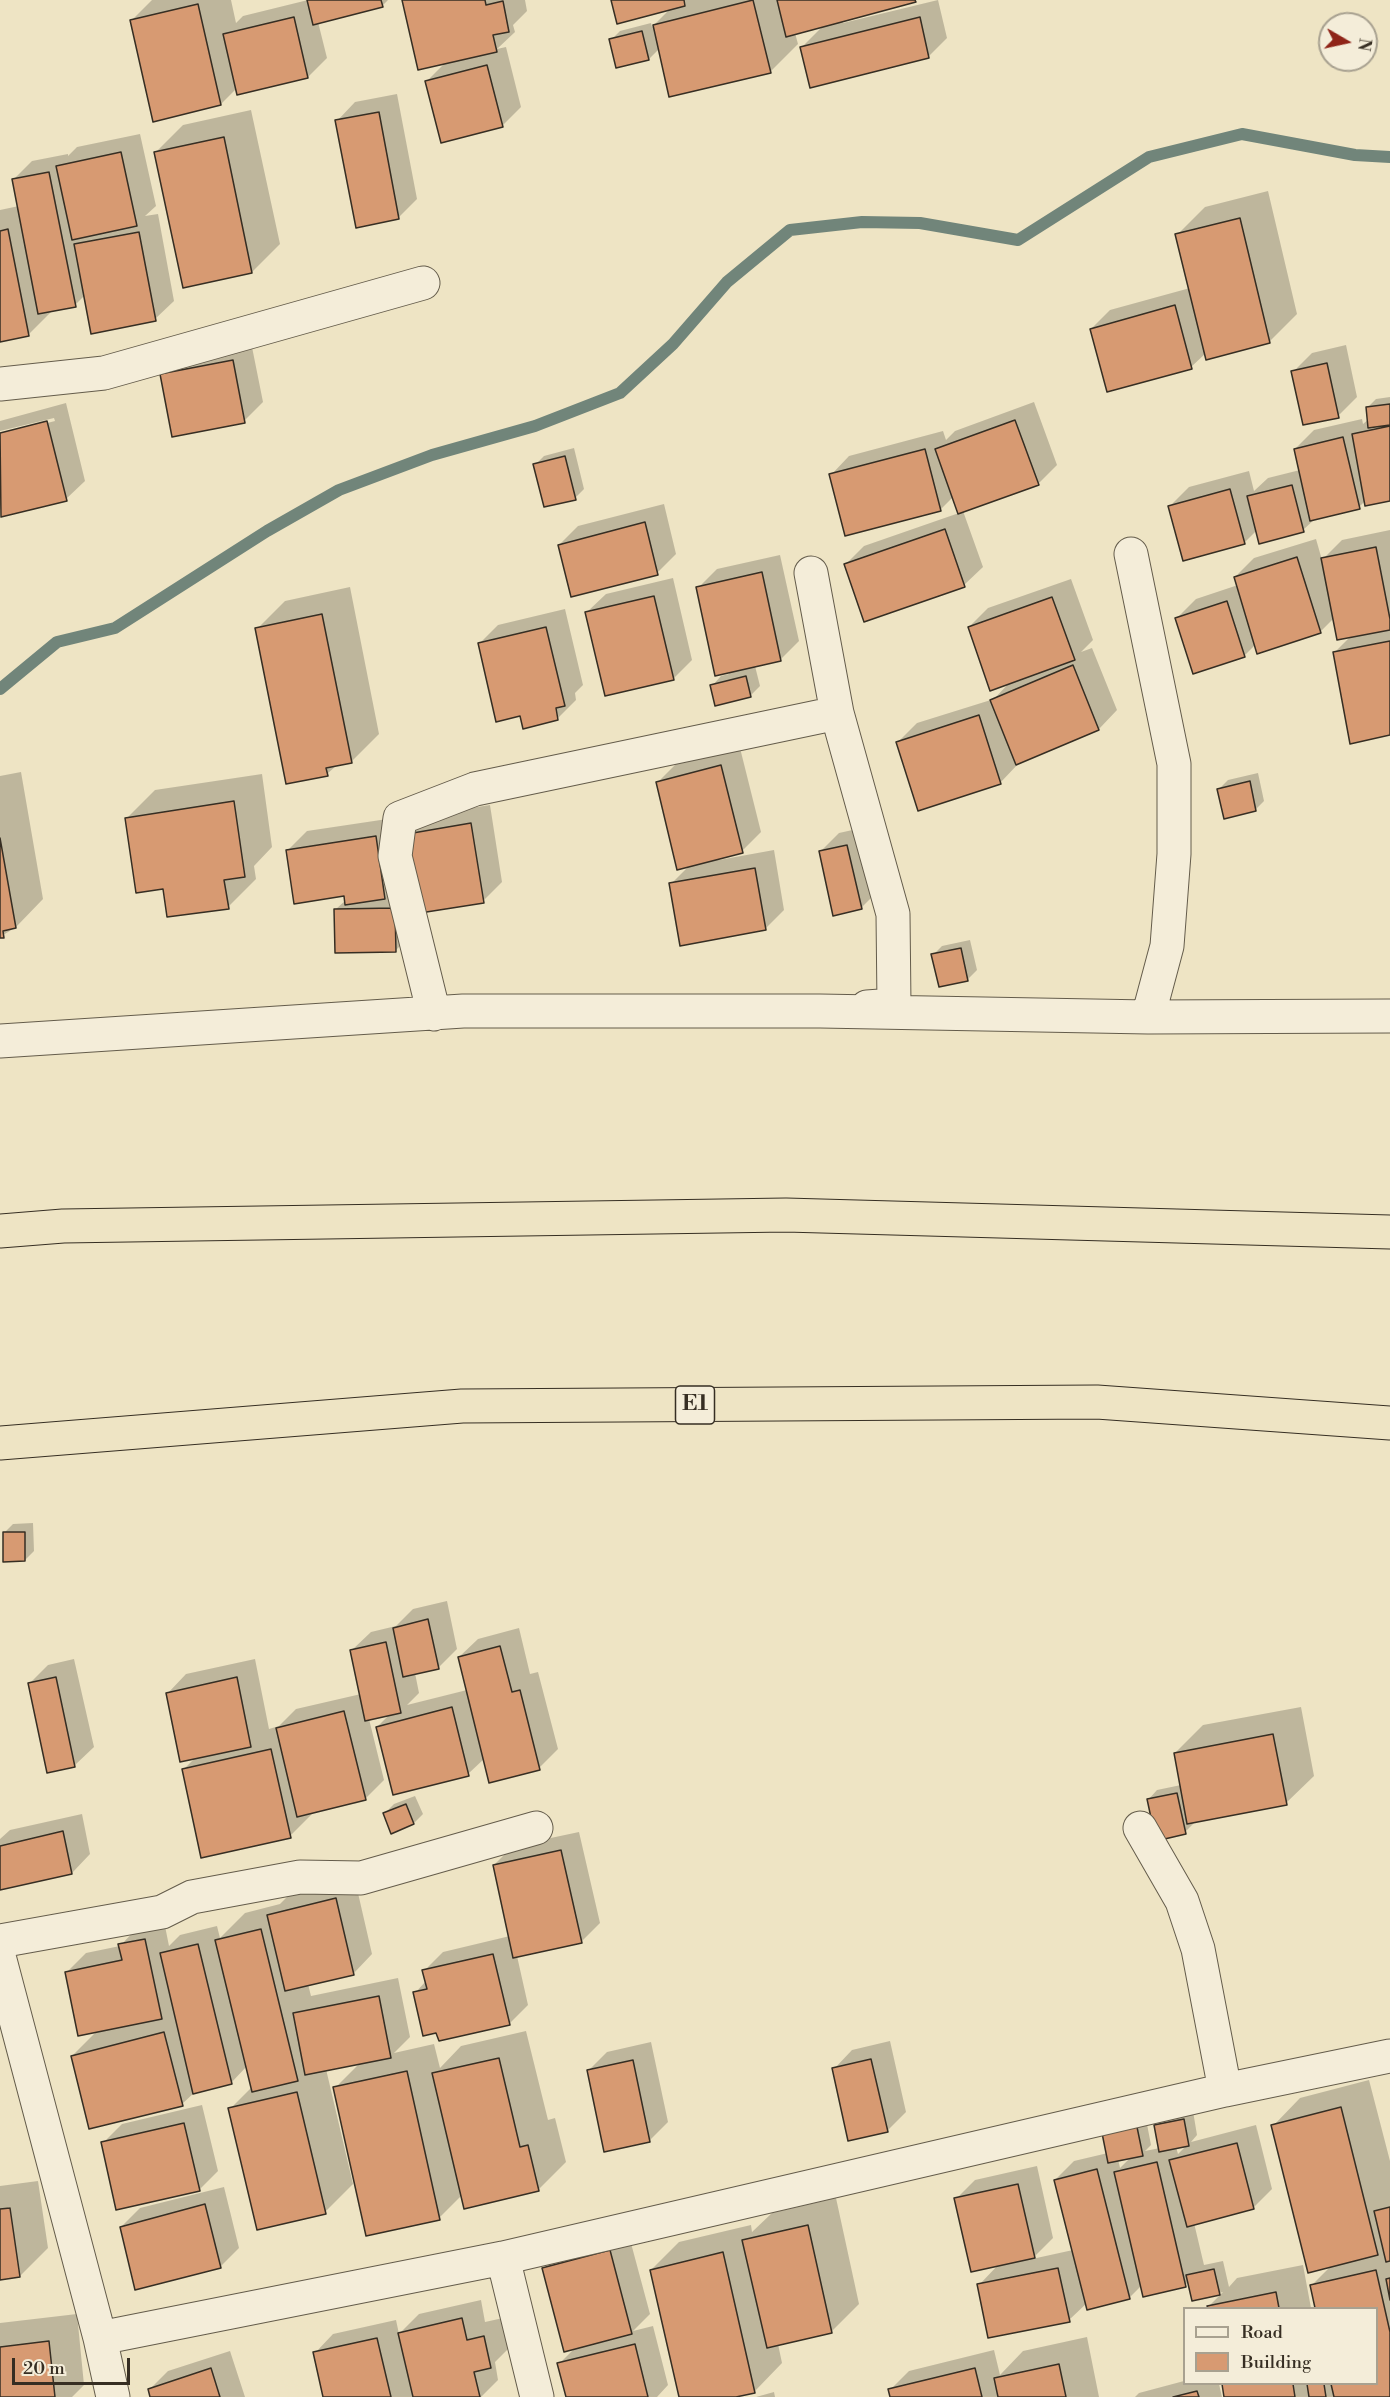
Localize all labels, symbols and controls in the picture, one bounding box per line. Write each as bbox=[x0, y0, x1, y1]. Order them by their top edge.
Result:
north arrow bbox=[1318, 12, 1378, 72]
text: N bbox=[1353, 37, 1375, 52]
road number: E1 bbox=[676, 1386, 714, 1424]
legend bbox=[1183, 2307, 1378, 2385]
text: Road bbox=[1241, 2321, 1283, 2344]
scale bar bbox=[15, 2346, 134, 2384]
text: Building bbox=[1241, 2351, 1311, 2374]
text: 20 m bbox=[23, 2357, 65, 2380]

